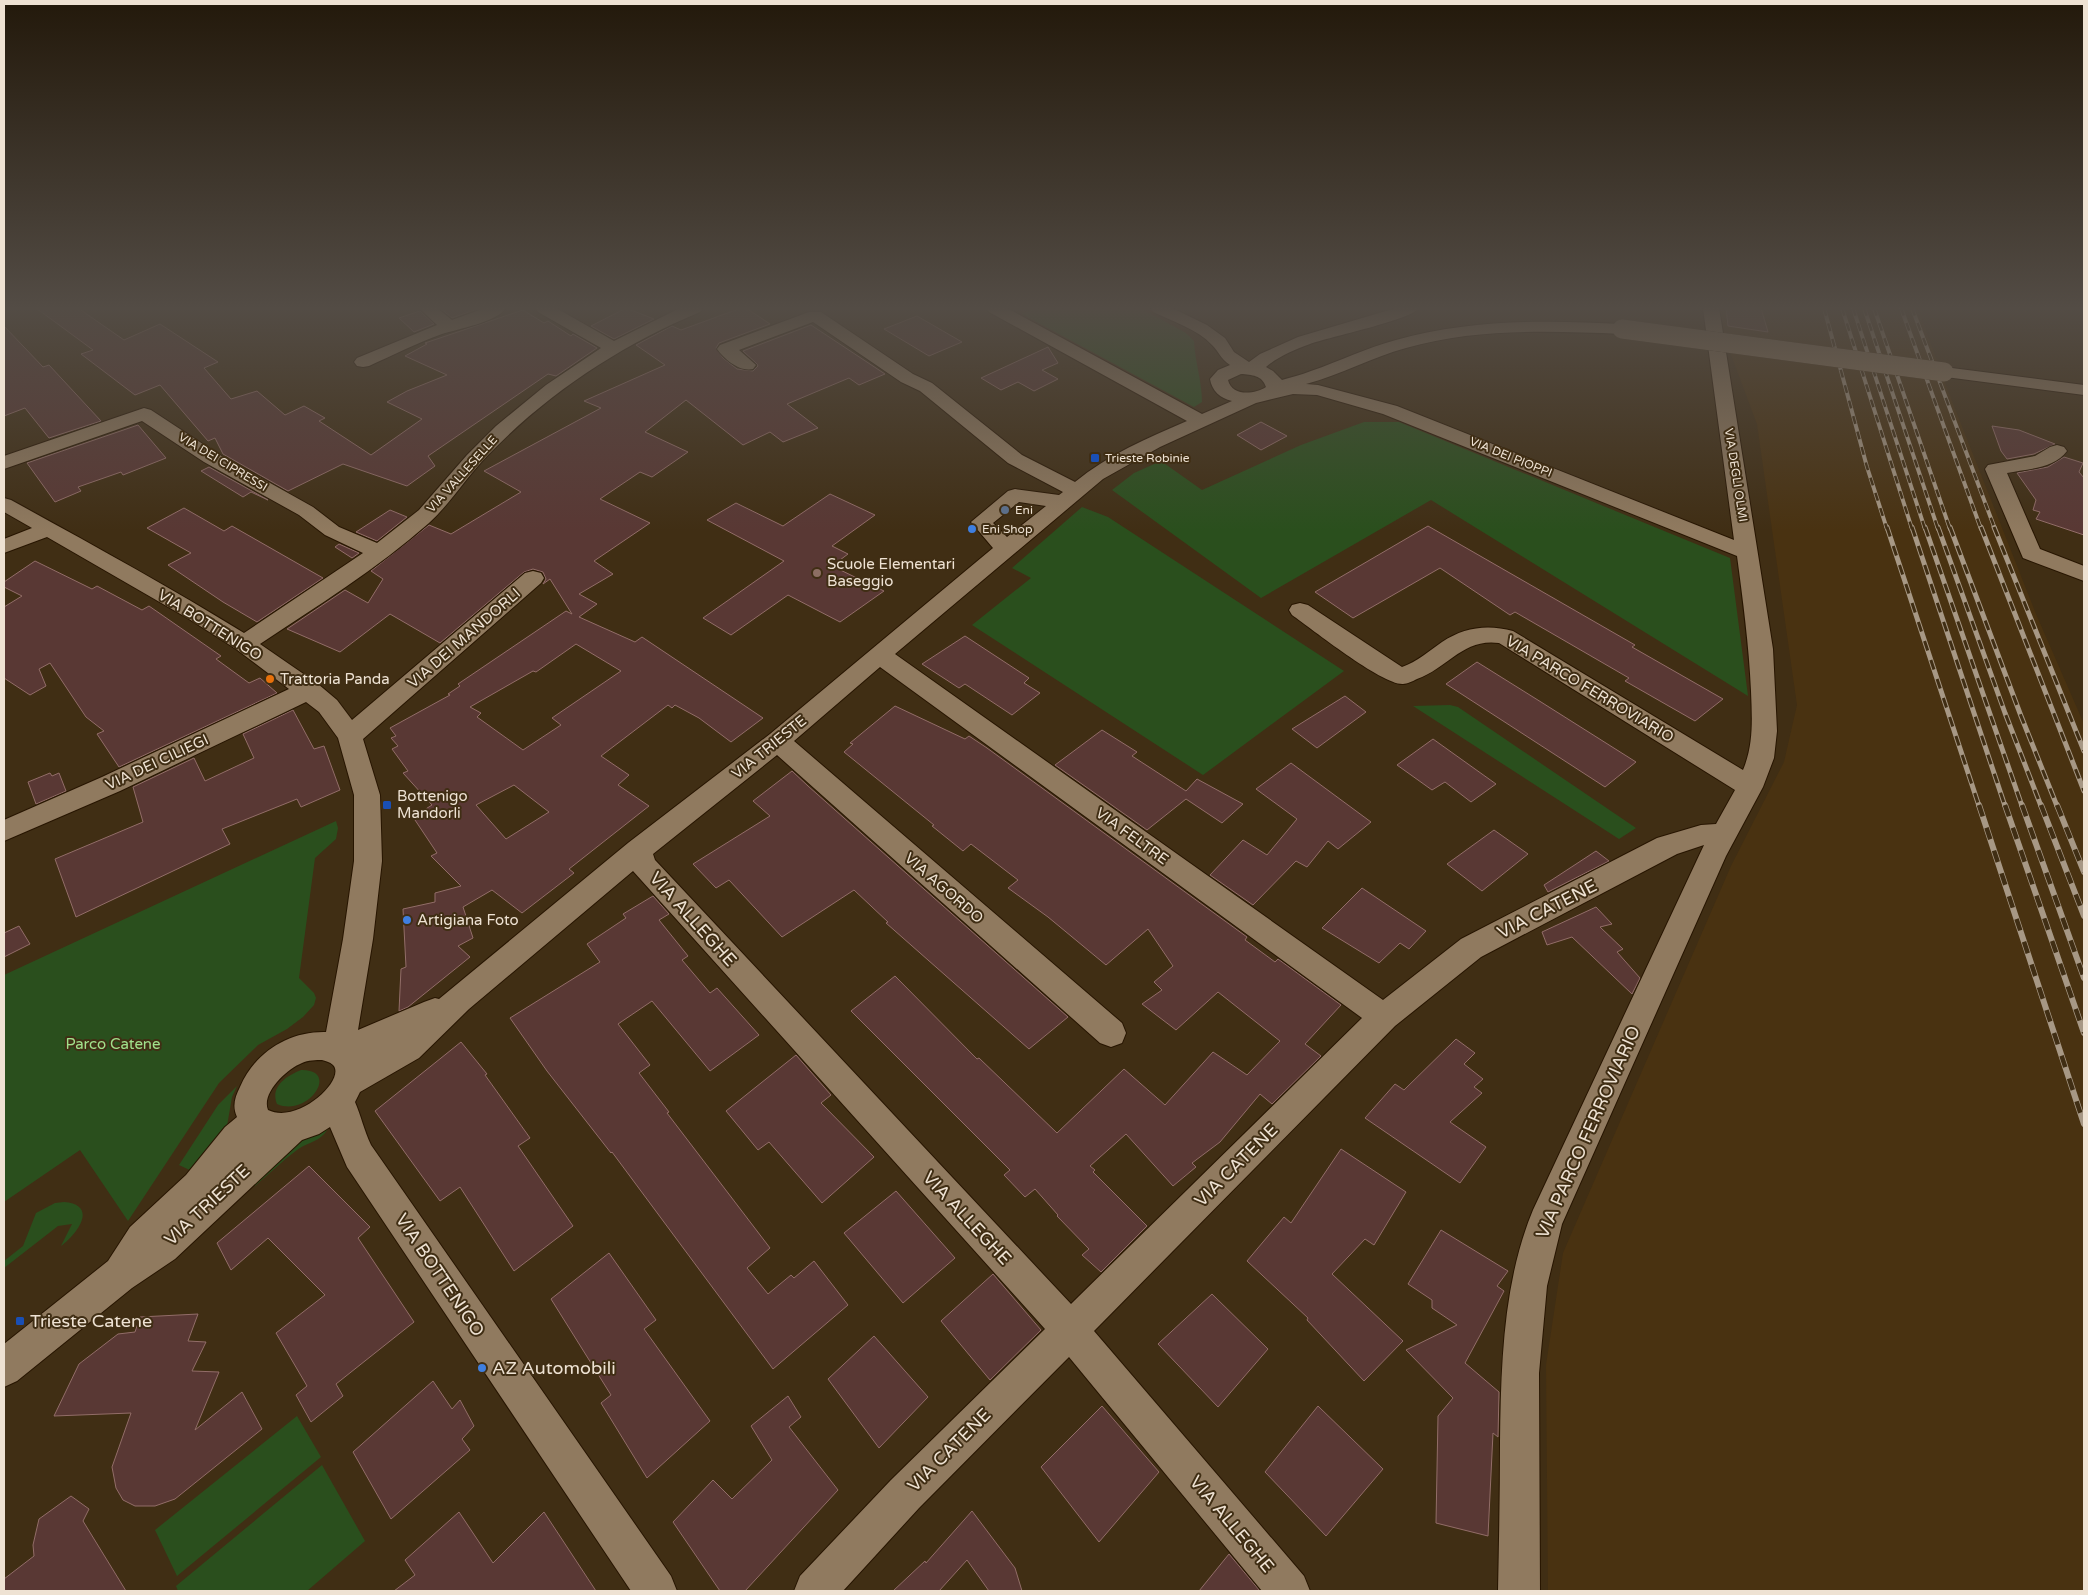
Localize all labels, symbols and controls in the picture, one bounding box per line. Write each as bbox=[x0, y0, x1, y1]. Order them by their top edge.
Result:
street label: VIA DEGLI OLMI bbox=[1722, 427, 1750, 523]
street label: VIA DEI CIPRESSI bbox=[176, 430, 270, 494]
street label: VIA VALLESELLE bbox=[424, 432, 500, 515]
street label: VIA DEI PIOPPI bbox=[1468, 434, 1554, 480]
place label: Trieste Robinie bbox=[1105, 451, 1190, 465]
marker: Trieste Robinie bbox=[1089, 452, 1101, 464]
place label: Eni bbox=[1015, 503, 1033, 517]
marker: Eni bbox=[999, 504, 1011, 516]
place label: Eni Shop bbox=[982, 522, 1032, 536]
marker: Eni Shop bbox=[966, 523, 978, 535]
place label: Scuole Elementari Baseggio bbox=[827, 555, 955, 590]
marker: Scuole Elementari Baseggio bbox=[811, 567, 823, 579]
street label: VIA DEI MANDORLI bbox=[404, 584, 524, 692]
street label: VIA BOTTENIGO bbox=[155, 586, 265, 664]
street label: VIA PARCO FERROVIARIO bbox=[1503, 632, 1677, 746]
place label: Trattoria Panda bbox=[280, 670, 390, 688]
marker: Trattoria Panda bbox=[264, 673, 276, 685]
street label: VIA TRIESTE bbox=[728, 711, 810, 783]
street label: VIA DEI CILIEGI bbox=[103, 730, 211, 794]
place label: Bottenigo Mandorli bbox=[397, 787, 468, 822]
marker: Bottenigo Mandorli bbox=[381, 799, 393, 811]
street label: VIA FELTRE bbox=[1092, 804, 1172, 868]
street label: VIA AGORDO bbox=[901, 849, 987, 927]
street label: VIA ALLEGHE bbox=[645, 867, 741, 971]
street label: VIA CATENE bbox=[1493, 874, 1601, 944]
place label: Artigiana Foto bbox=[417, 911, 519, 929]
marker: Artigiana Foto bbox=[401, 914, 413, 926]
street label: VIA PARCO FERROVIARIO bbox=[1531, 1022, 1645, 1242]
park label: Parco Catene bbox=[65, 1035, 161, 1053]
street label: VIA CATENE bbox=[1190, 1119, 1282, 1211]
street label: VIA TRIESTE bbox=[160, 1160, 254, 1250]
street label: VIA ALLEGHE bbox=[918, 1167, 1016, 1269]
street label: VIA BOTTENIGO bbox=[391, 1209, 489, 1341]
place label: Trieste Catene bbox=[30, 1310, 152, 1332]
marker: Trieste Catene bbox=[14, 1315, 26, 1327]
place label: AZ Automobili bbox=[492, 1357, 616, 1379]
marker: AZ Automobili bbox=[476, 1362, 488, 1374]
street label: VIA CATENE bbox=[903, 1404, 995, 1496]
street label: VIA ALLEGHE bbox=[1185, 1471, 1279, 1577]

